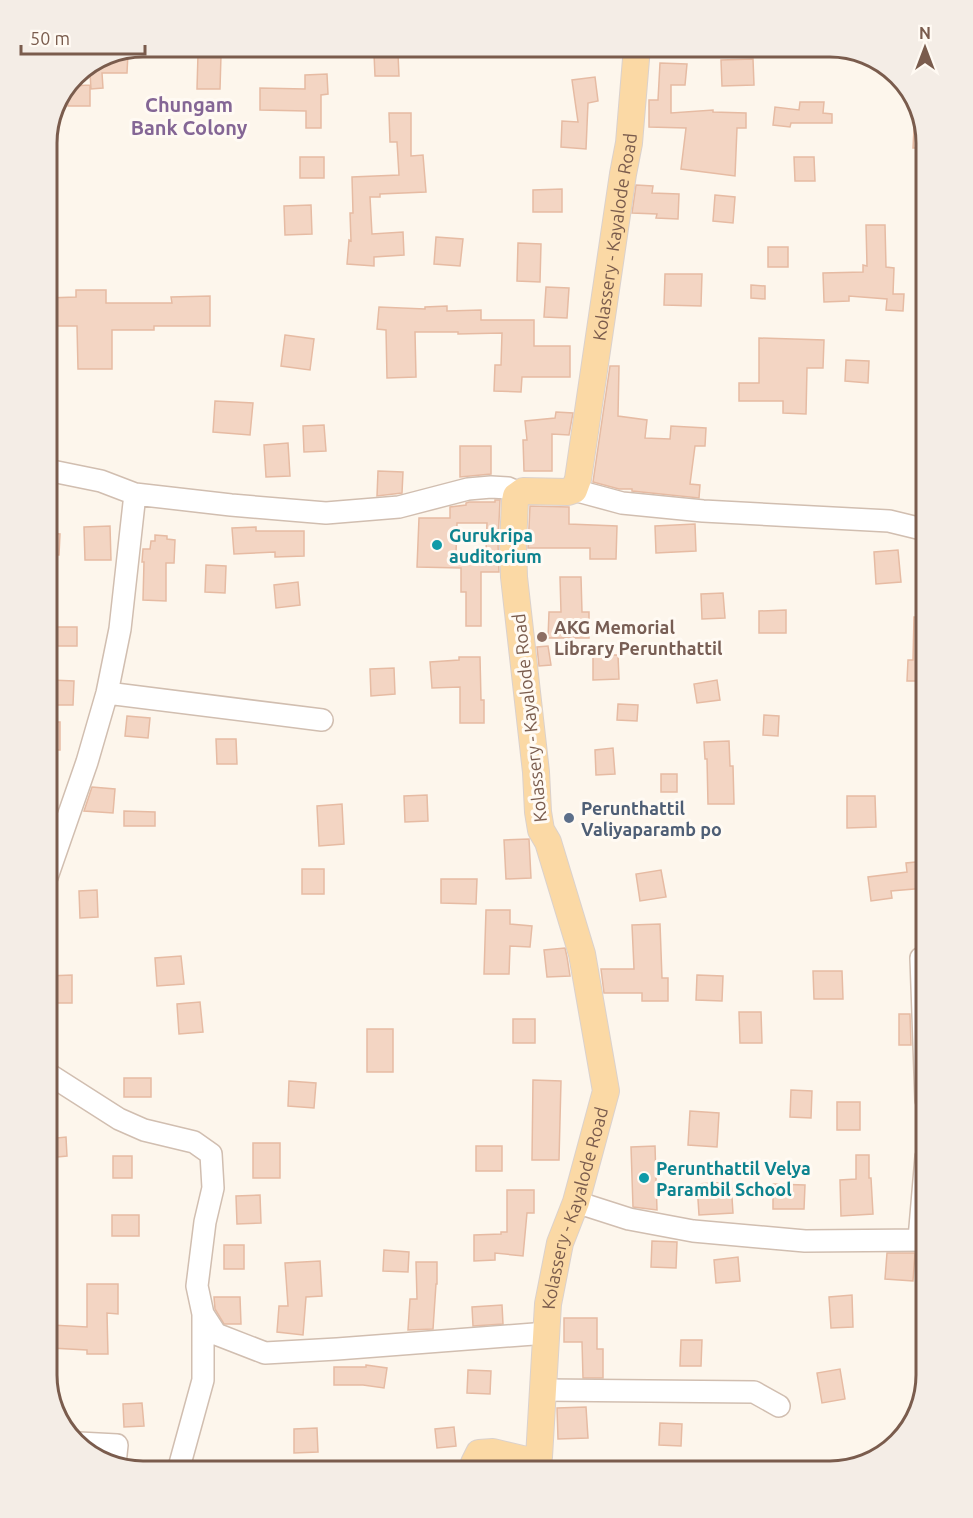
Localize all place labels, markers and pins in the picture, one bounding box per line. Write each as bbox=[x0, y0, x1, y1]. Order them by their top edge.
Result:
place label: Gurukripa auditorium bbox=[449, 525, 542, 566]
marker: Gurukripa auditorium bbox=[430, 538, 444, 552]
place label: AKG Memorial Library Perunthattil bbox=[554, 617, 723, 658]
marker: AKG Memorial Library Perunthattil bbox=[535, 630, 549, 644]
place label: Perunthattil Valiyaparamb po bbox=[581, 798, 722, 839]
marker: Perunthattil Valiyaparamb po bbox=[562, 811, 576, 825]
place label: Perunthattil Velya Parambil School bbox=[656, 1158, 811, 1199]
marker: Perunthattil Velya Parambil School bbox=[637, 1171, 651, 1185]

